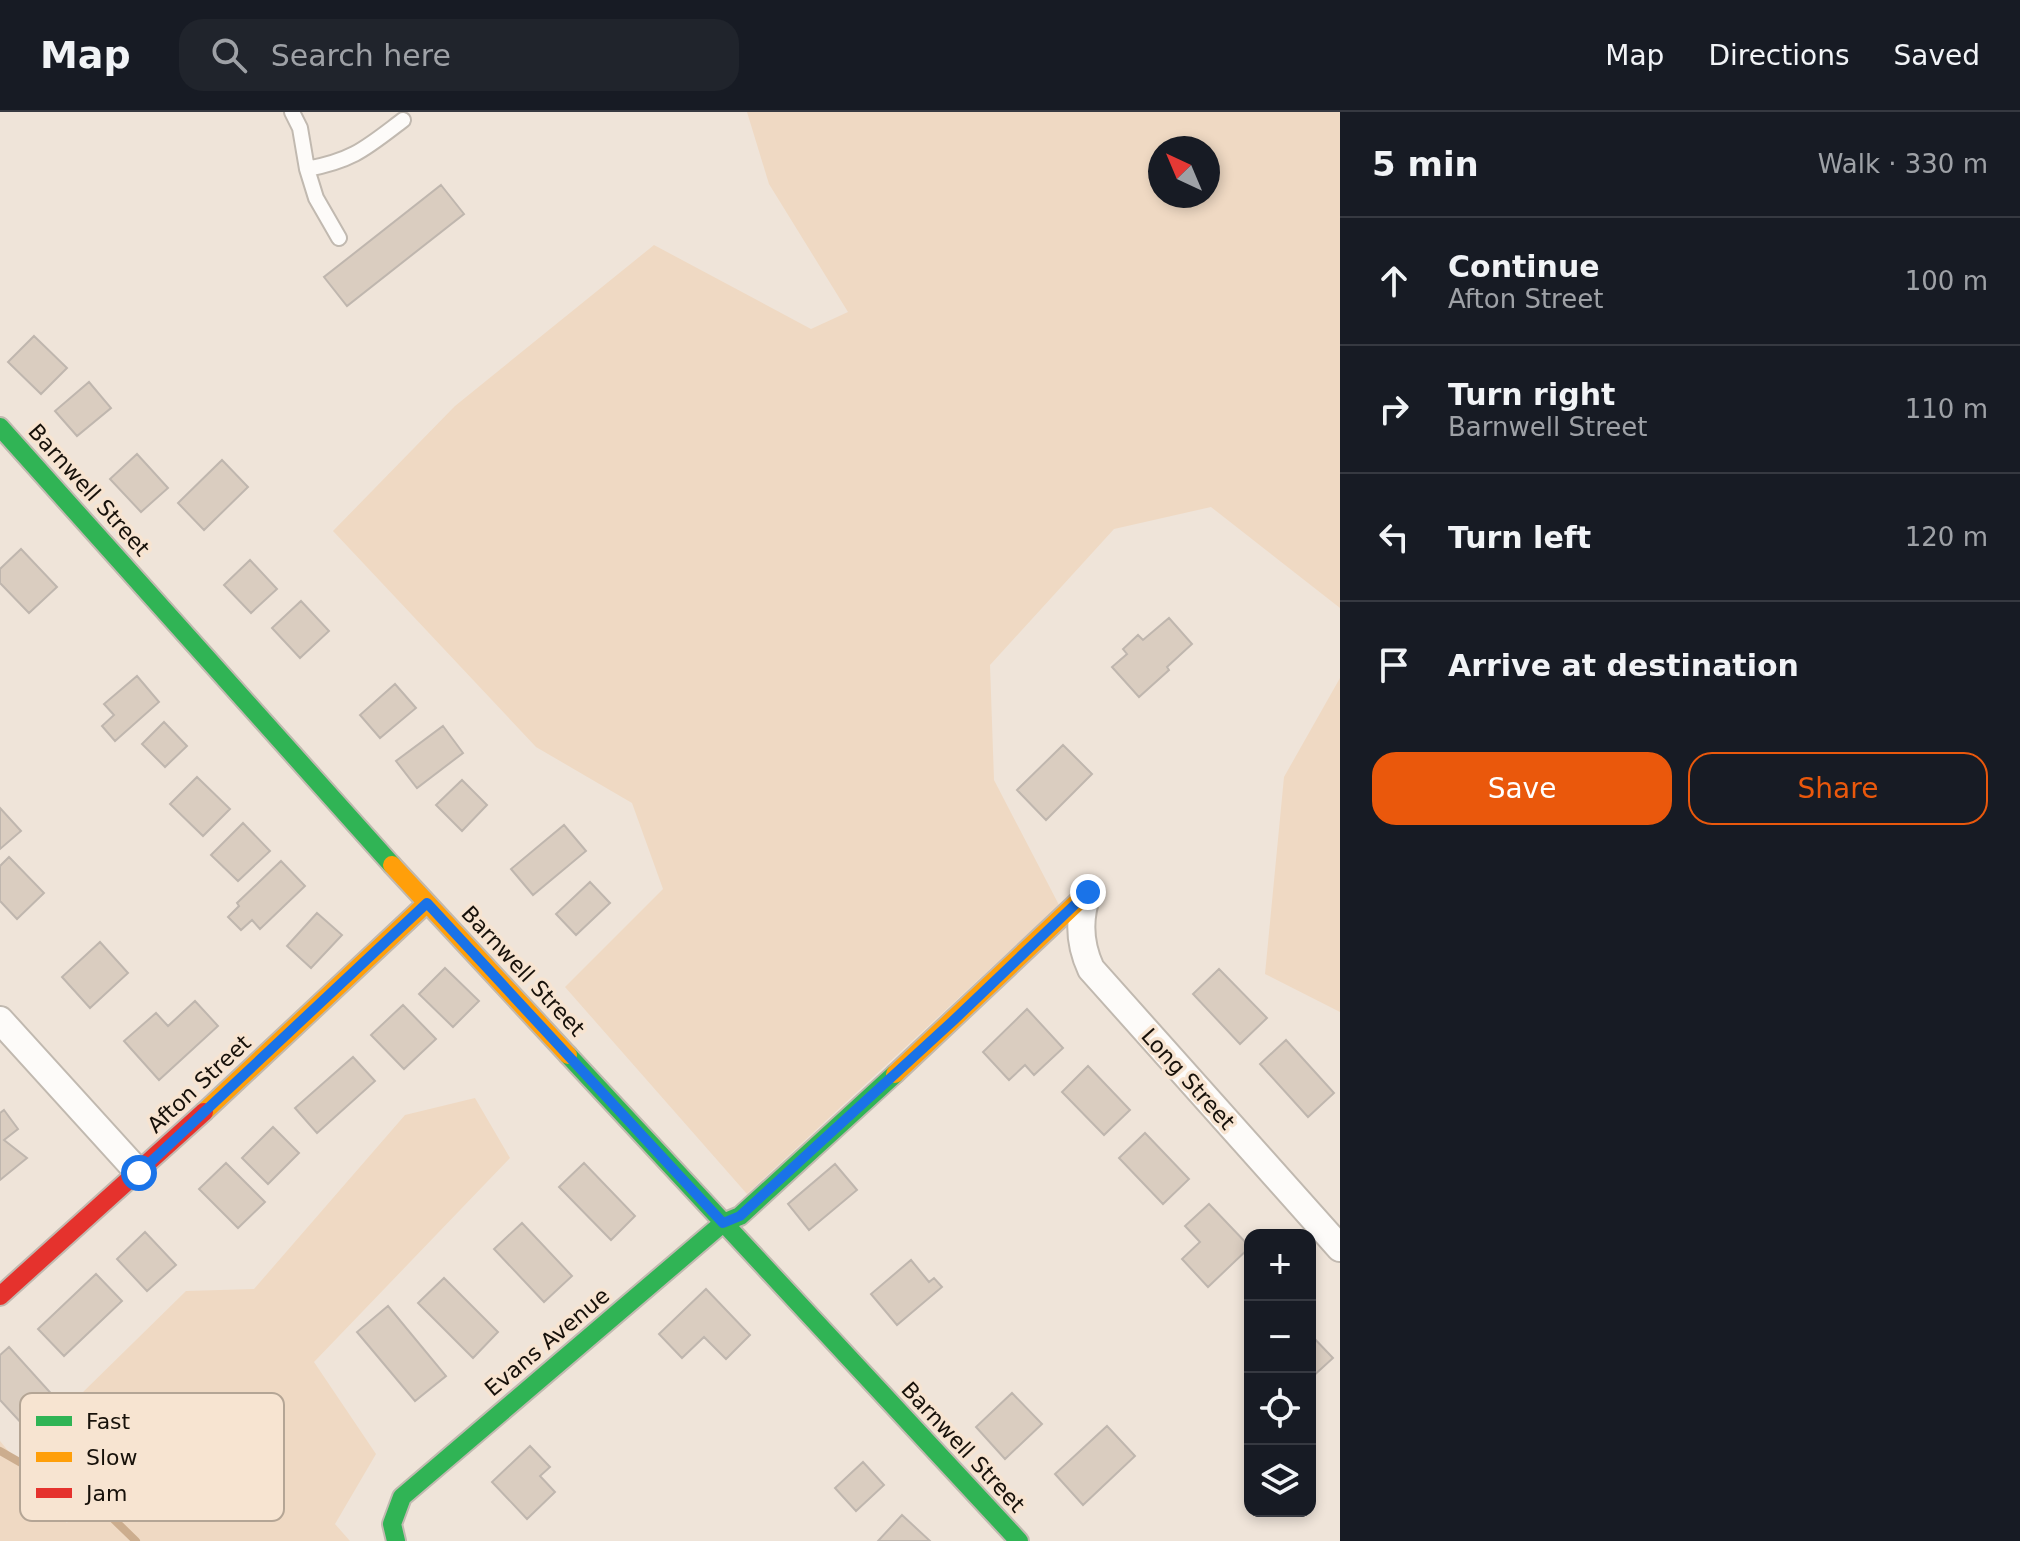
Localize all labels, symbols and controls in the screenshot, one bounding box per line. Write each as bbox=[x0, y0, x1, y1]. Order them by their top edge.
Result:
search box bbox=[179, 19, 739, 91]
text: Map bbox=[40, 33, 131, 77]
icon: search bbox=[207, 33, 251, 77]
text: Search here bbox=[271, 38, 451, 73]
text: Map bbox=[1605, 39, 1664, 72]
text: Directions bbox=[1708, 39, 1849, 72]
text: Saved bbox=[1893, 39, 1980, 72]
north arrow bbox=[1148, 136, 1220, 208]
text: 5 min bbox=[1372, 144, 1479, 184]
text: Walk · 330 m bbox=[1818, 149, 1988, 179]
text: Continue bbox=[1448, 249, 1600, 284]
icon: ahead bbox=[1372, 259, 1416, 303]
text: 100 m bbox=[1905, 266, 1988, 296]
text: Afton Street bbox=[1448, 284, 1603, 314]
text: Turn right bbox=[1448, 377, 1615, 412]
icon: right bbox=[1372, 387, 1416, 431]
text: 110 m bbox=[1905, 394, 1988, 424]
text: Barnwell Street bbox=[1448, 412, 1647, 442]
street label: Barnwell Street bbox=[23, 419, 155, 561]
icon: left bbox=[1372, 515, 1416, 559]
text: Turn left bbox=[1448, 520, 1591, 555]
text: 120 m bbox=[1905, 522, 1988, 552]
icon: arrive bbox=[1372, 643, 1416, 687]
text: Arrive at destination bbox=[1448, 648, 1799, 683]
button: Save bbox=[1372, 752, 1672, 825]
button: Share bbox=[1688, 752, 1988, 825]
route end bbox=[1070, 874, 1106, 910]
street label: Barnwell Street bbox=[456, 901, 590, 1042]
street label: Long Street bbox=[1136, 1023, 1240, 1135]
street label: Afton Street bbox=[142, 1030, 256, 1138]
route start bbox=[121, 1155, 157, 1191]
map controls bbox=[1244, 1229, 1316, 1517]
button: + bbox=[1244, 1229, 1316, 1301]
street label: Evans Avenue bbox=[480, 1283, 614, 1401]
button: − bbox=[1244, 1301, 1316, 1373]
button: locate bbox=[1244, 1373, 1316, 1445]
street label: Barnwell Street bbox=[896, 1377, 1030, 1518]
legend bbox=[20, 1393, 284, 1521]
text: Fast bbox=[86, 1409, 131, 1434]
text: Slow bbox=[86, 1445, 138, 1470]
button: layers bbox=[1244, 1445, 1316, 1517]
text: Jam bbox=[84, 1481, 127, 1506]

